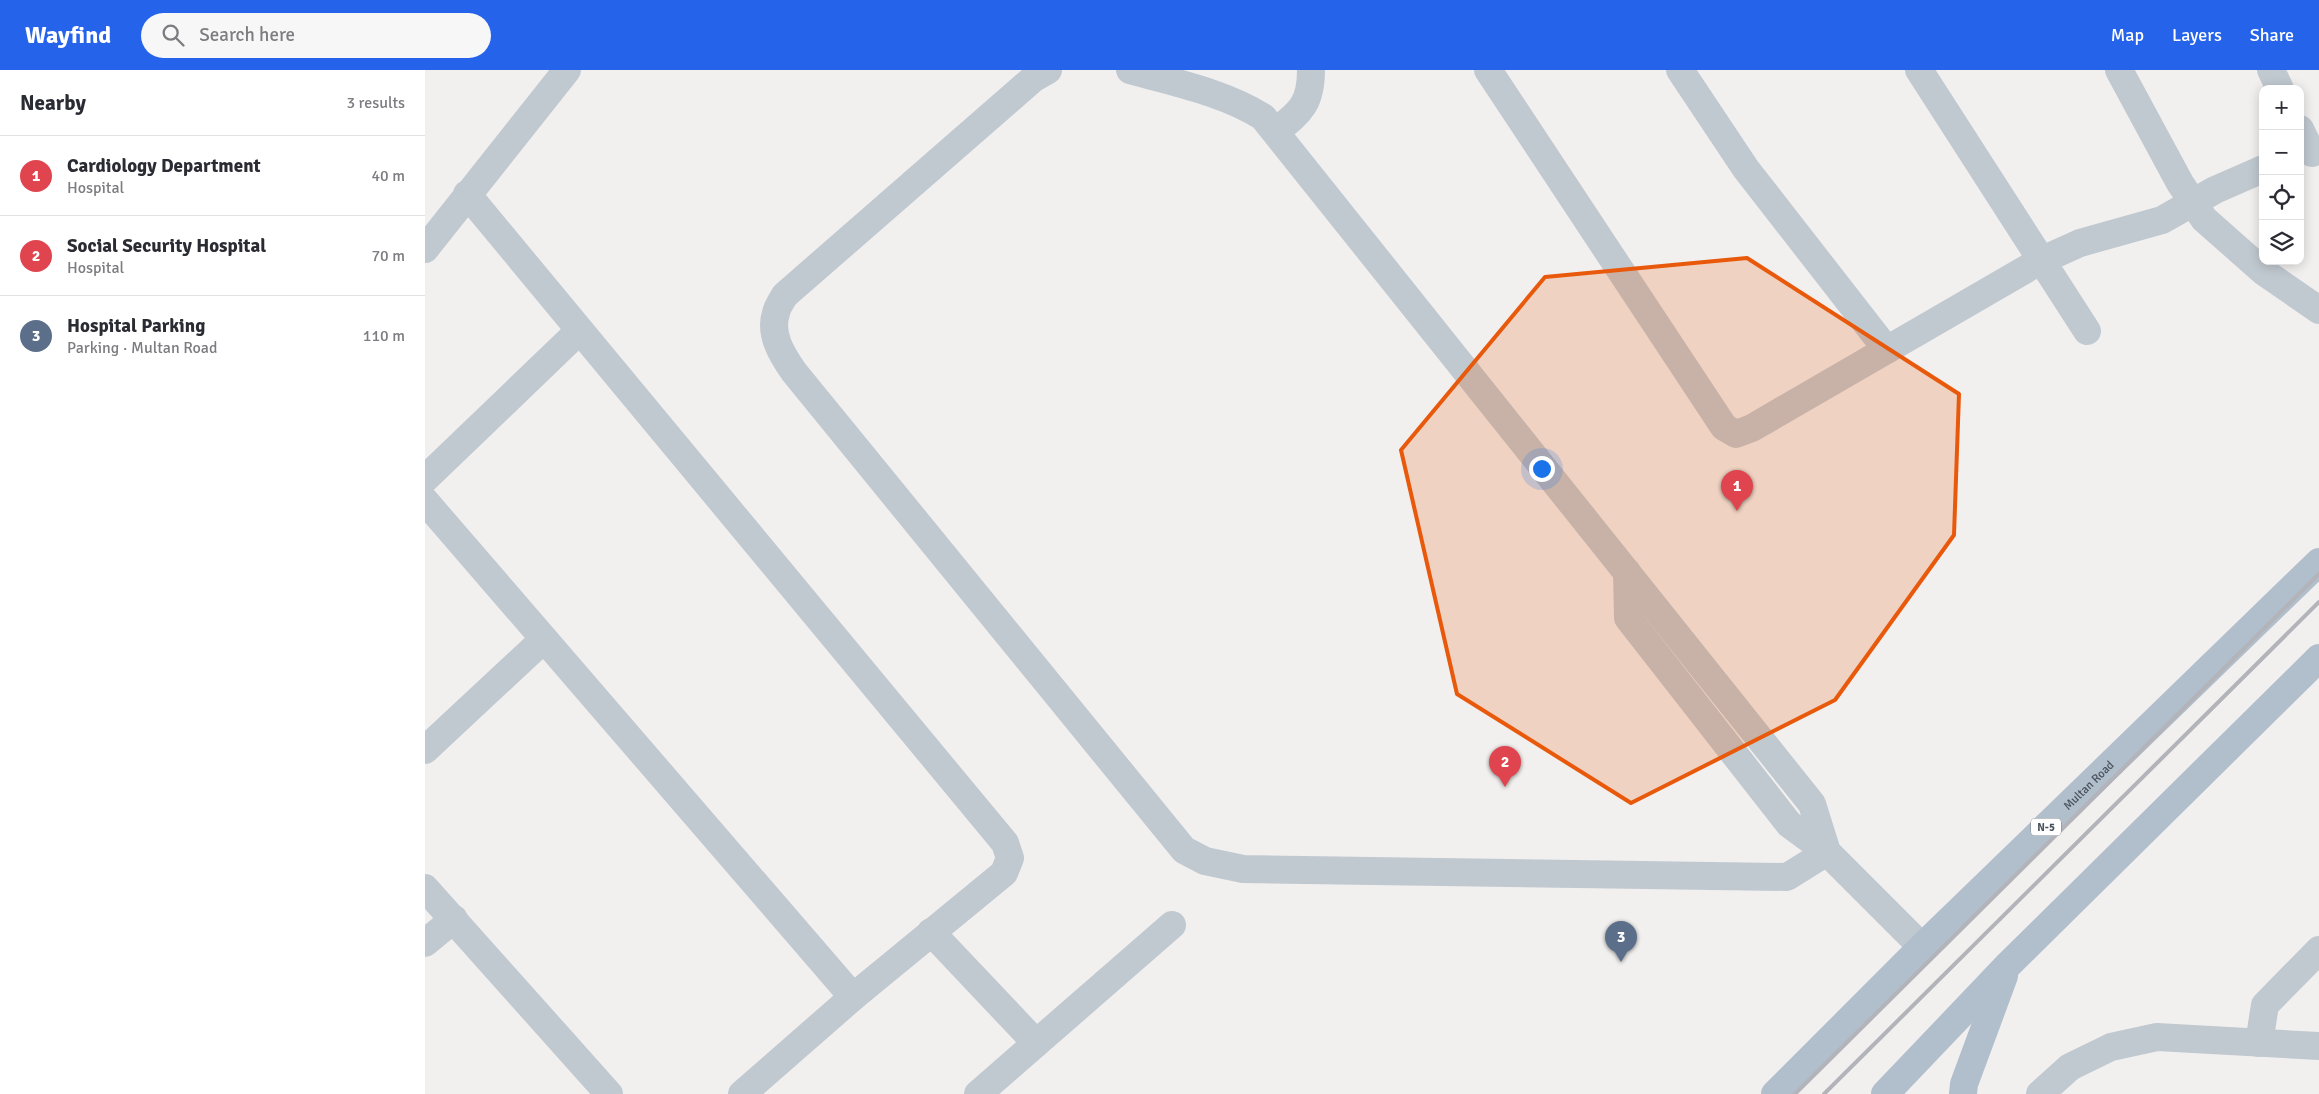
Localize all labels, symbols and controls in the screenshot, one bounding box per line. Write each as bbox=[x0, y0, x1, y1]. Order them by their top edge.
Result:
search box bbox=[141, 13, 491, 58]
text: Wayfind bbox=[25, 20, 111, 50]
icon: search bbox=[159, 21, 187, 49]
text: Search here bbox=[199, 23, 295, 47]
text: Map bbox=[2111, 24, 2144, 46]
text: Layers bbox=[2172, 24, 2222, 46]
text: Share bbox=[2250, 24, 2294, 46]
map controls bbox=[2259, 85, 2304, 265]
button: + bbox=[2259, 85, 2304, 130]
text: Nearby bbox=[20, 90, 86, 116]
text: 3 results bbox=[346, 93, 405, 113]
button: − bbox=[2259, 130, 2304, 175]
text: Cardiology Department bbox=[67, 154, 261, 178]
text: 1 bbox=[32, 166, 40, 186]
text: 40 m bbox=[371, 166, 405, 186]
button: locate bbox=[2259, 175, 2304, 220]
text: Hospital bbox=[67, 178, 124, 198]
button: layers bbox=[2259, 220, 2304, 265]
text: Social Security Hospital bbox=[67, 234, 266, 258]
text: 2 bbox=[32, 246, 40, 266]
text: 70 m bbox=[371, 246, 405, 266]
text: Hospital bbox=[67, 258, 124, 278]
text: Hospital Parking bbox=[67, 314, 205, 338]
text: 3 bbox=[32, 326, 40, 346]
text: 110 m bbox=[363, 326, 405, 346]
text: Parking · Multan Road bbox=[67, 338, 217, 358]
your location bbox=[1529, 456, 1555, 482]
pin: 1 bbox=[1721, 470, 1753, 511]
pin: 2 bbox=[1489, 746, 1521, 787]
street label: Multan Road bbox=[2060, 758, 2117, 814]
road number: N-5 bbox=[2031, 819, 2061, 836]
pin: 3 bbox=[1605, 921, 1637, 962]

